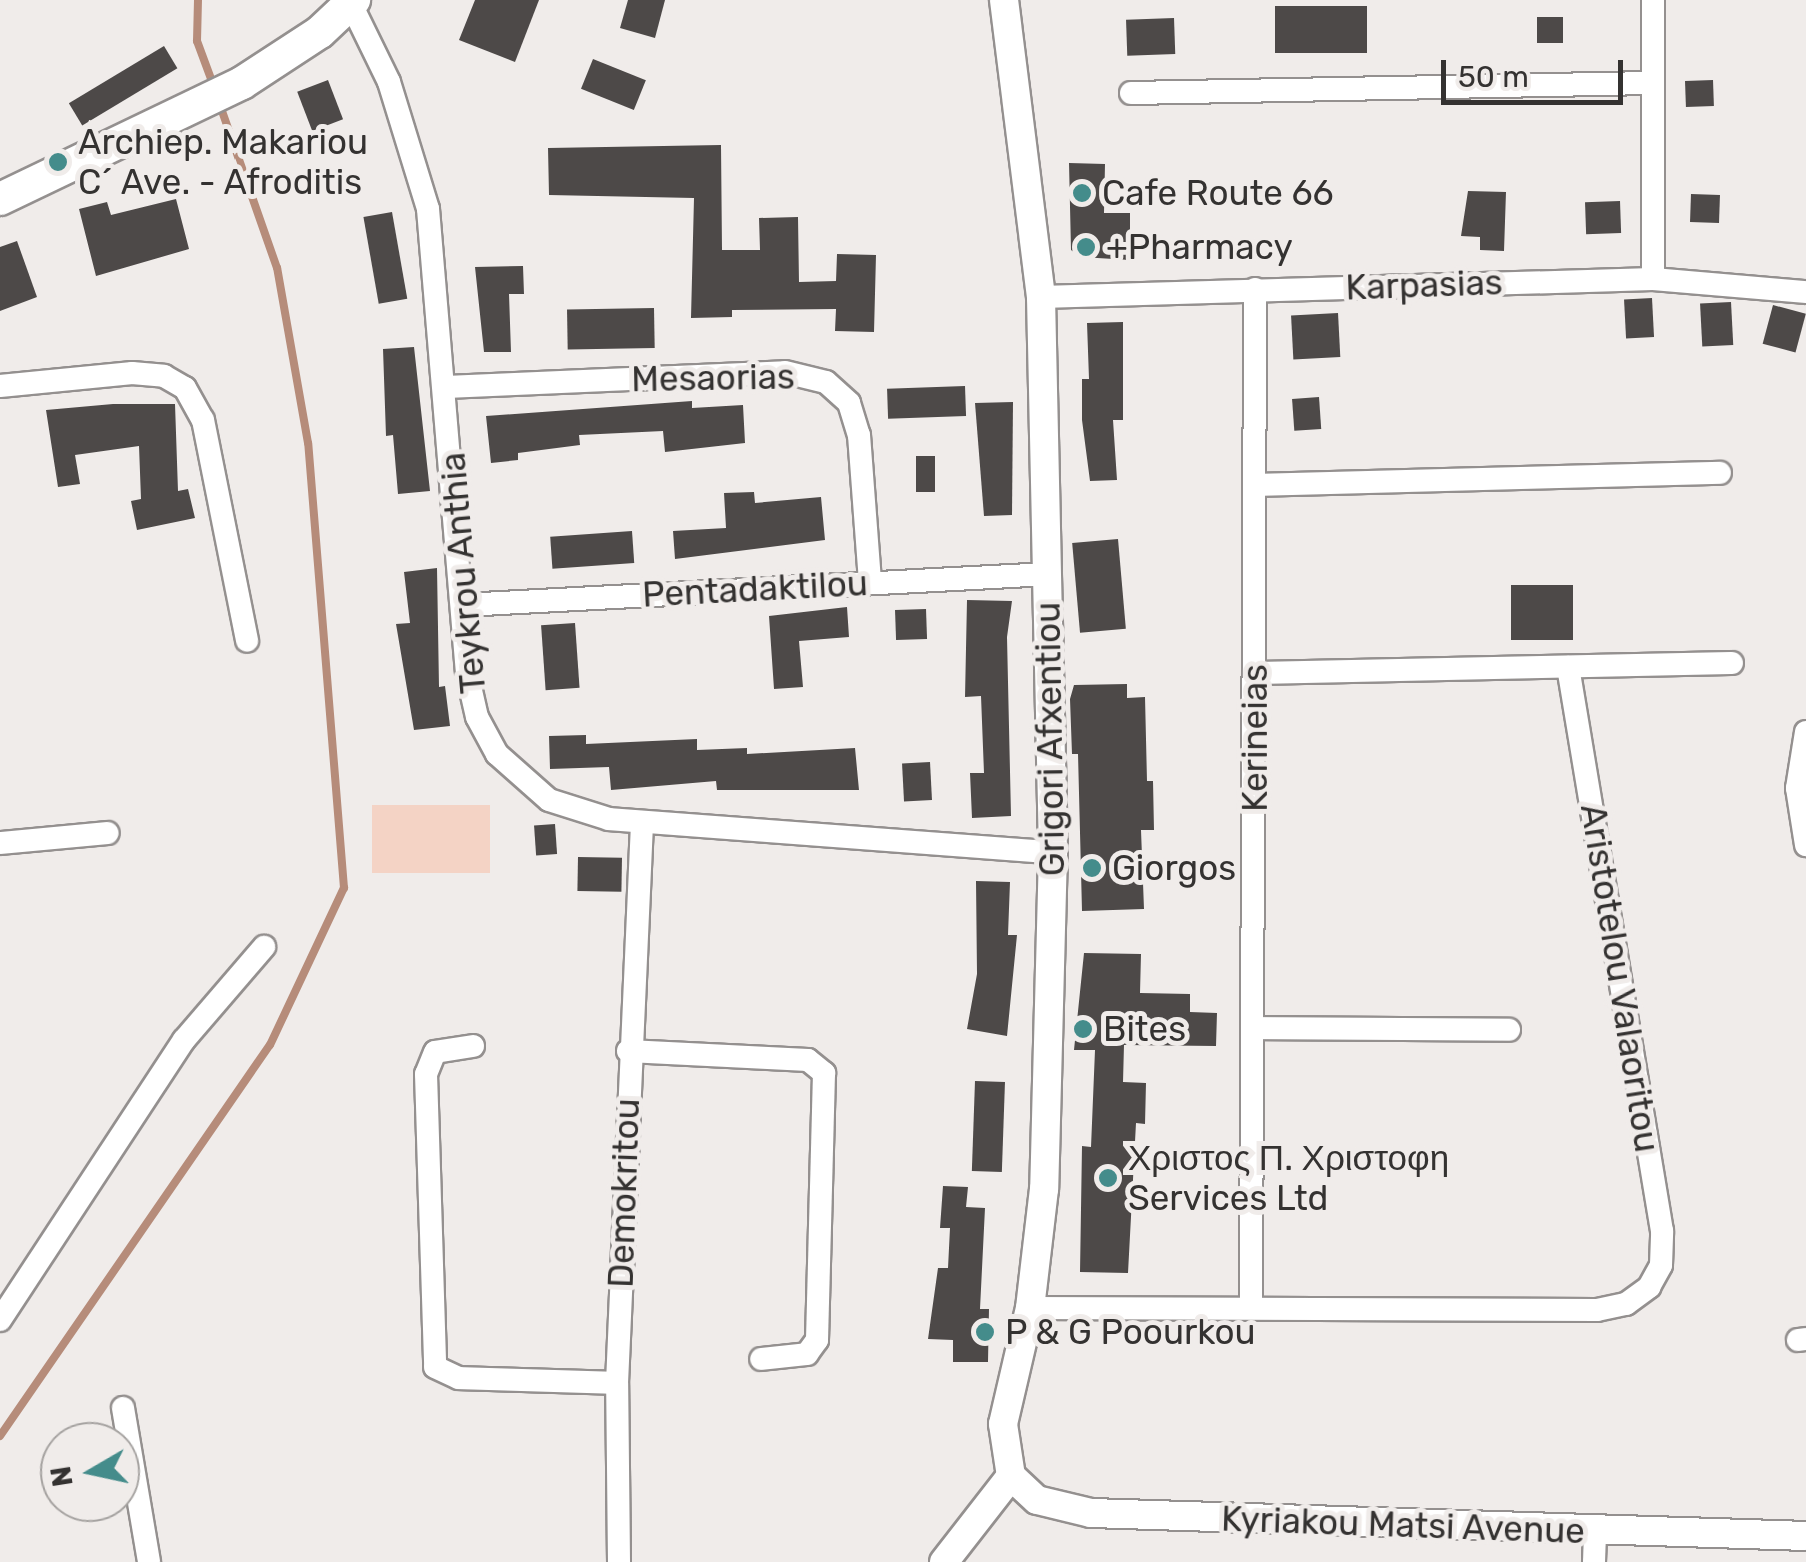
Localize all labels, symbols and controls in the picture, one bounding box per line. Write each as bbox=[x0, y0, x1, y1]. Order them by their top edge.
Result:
scale bar bbox=[1446, 40, 1628, 102]
text: 50 m bbox=[1458, 59, 1529, 95]
place label: Archiep. Makariou C´ Ave. - Afroditis bbox=[78, 121, 368, 203]
marker: Archiep. Makariou C´ Ave. - Afroditis bbox=[47, 151, 69, 173]
place label: Cafe Route 66 bbox=[1102, 172, 1334, 214]
marker: Cafe Route 66 bbox=[1071, 182, 1093, 204]
place label: +Pharmacy bbox=[1106, 226, 1293, 268]
marker: +Pharmacy bbox=[1075, 236, 1097, 258]
street label: Karpasias bbox=[1345, 261, 1503, 309]
street label: Mesaorias bbox=[631, 356, 795, 400]
street label: Teykrou Anthia bbox=[431, 450, 495, 696]
street label: Pentadaktilou bbox=[641, 562, 869, 616]
street label: Grigori Afxentiou bbox=[1027, 601, 1073, 877]
street label: Kerineias bbox=[1234, 664, 1276, 812]
street label: Aristotelou Valaoritou bbox=[1572, 800, 1668, 1156]
place label: Giorgos bbox=[1112, 847, 1236, 889]
marker: Giorgos bbox=[1081, 857, 1103, 879]
place label: Bites bbox=[1103, 1008, 1186, 1050]
marker: Bites bbox=[1072, 1018, 1094, 1040]
street label: Demokritou bbox=[600, 1098, 648, 1288]
place label: Χριστος Π. Χριστοφη Services Ltd bbox=[1128, 1137, 1449, 1219]
marker: Χριστος Π. Χριστοφη Services Ltd bbox=[1097, 1167, 1119, 1189]
place label: P & G Poourkou bbox=[1005, 1311, 1256, 1353]
marker: P & G Poourkou bbox=[974, 1321, 996, 1343]
north arrow bbox=[40, 1422, 140, 1522]
text: N bbox=[44, 1464, 80, 1489]
street label: Kyriakou Matsi Avenue bbox=[1220, 1498, 1586, 1552]

